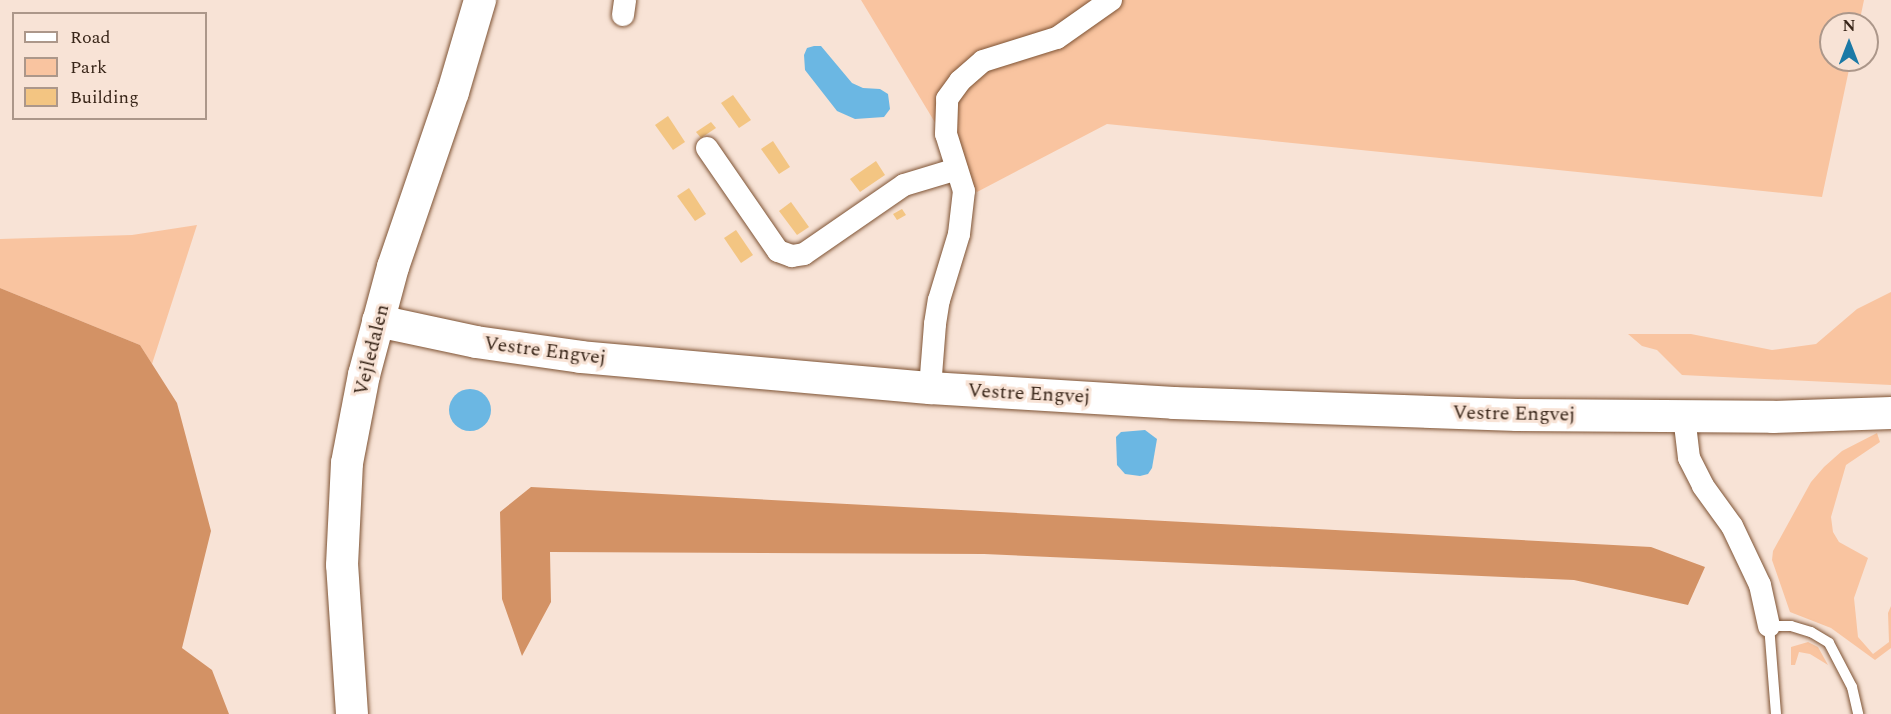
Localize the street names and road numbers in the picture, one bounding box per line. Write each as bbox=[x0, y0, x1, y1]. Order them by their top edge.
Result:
street label: Vejledalen bbox=[349, 302, 395, 398]
street label: Vestre Engvej bbox=[483, 332, 607, 370]
street label: Vestre Engvej bbox=[967, 379, 1091, 409]
street label: Vestre Engvej bbox=[1452, 401, 1576, 427]

